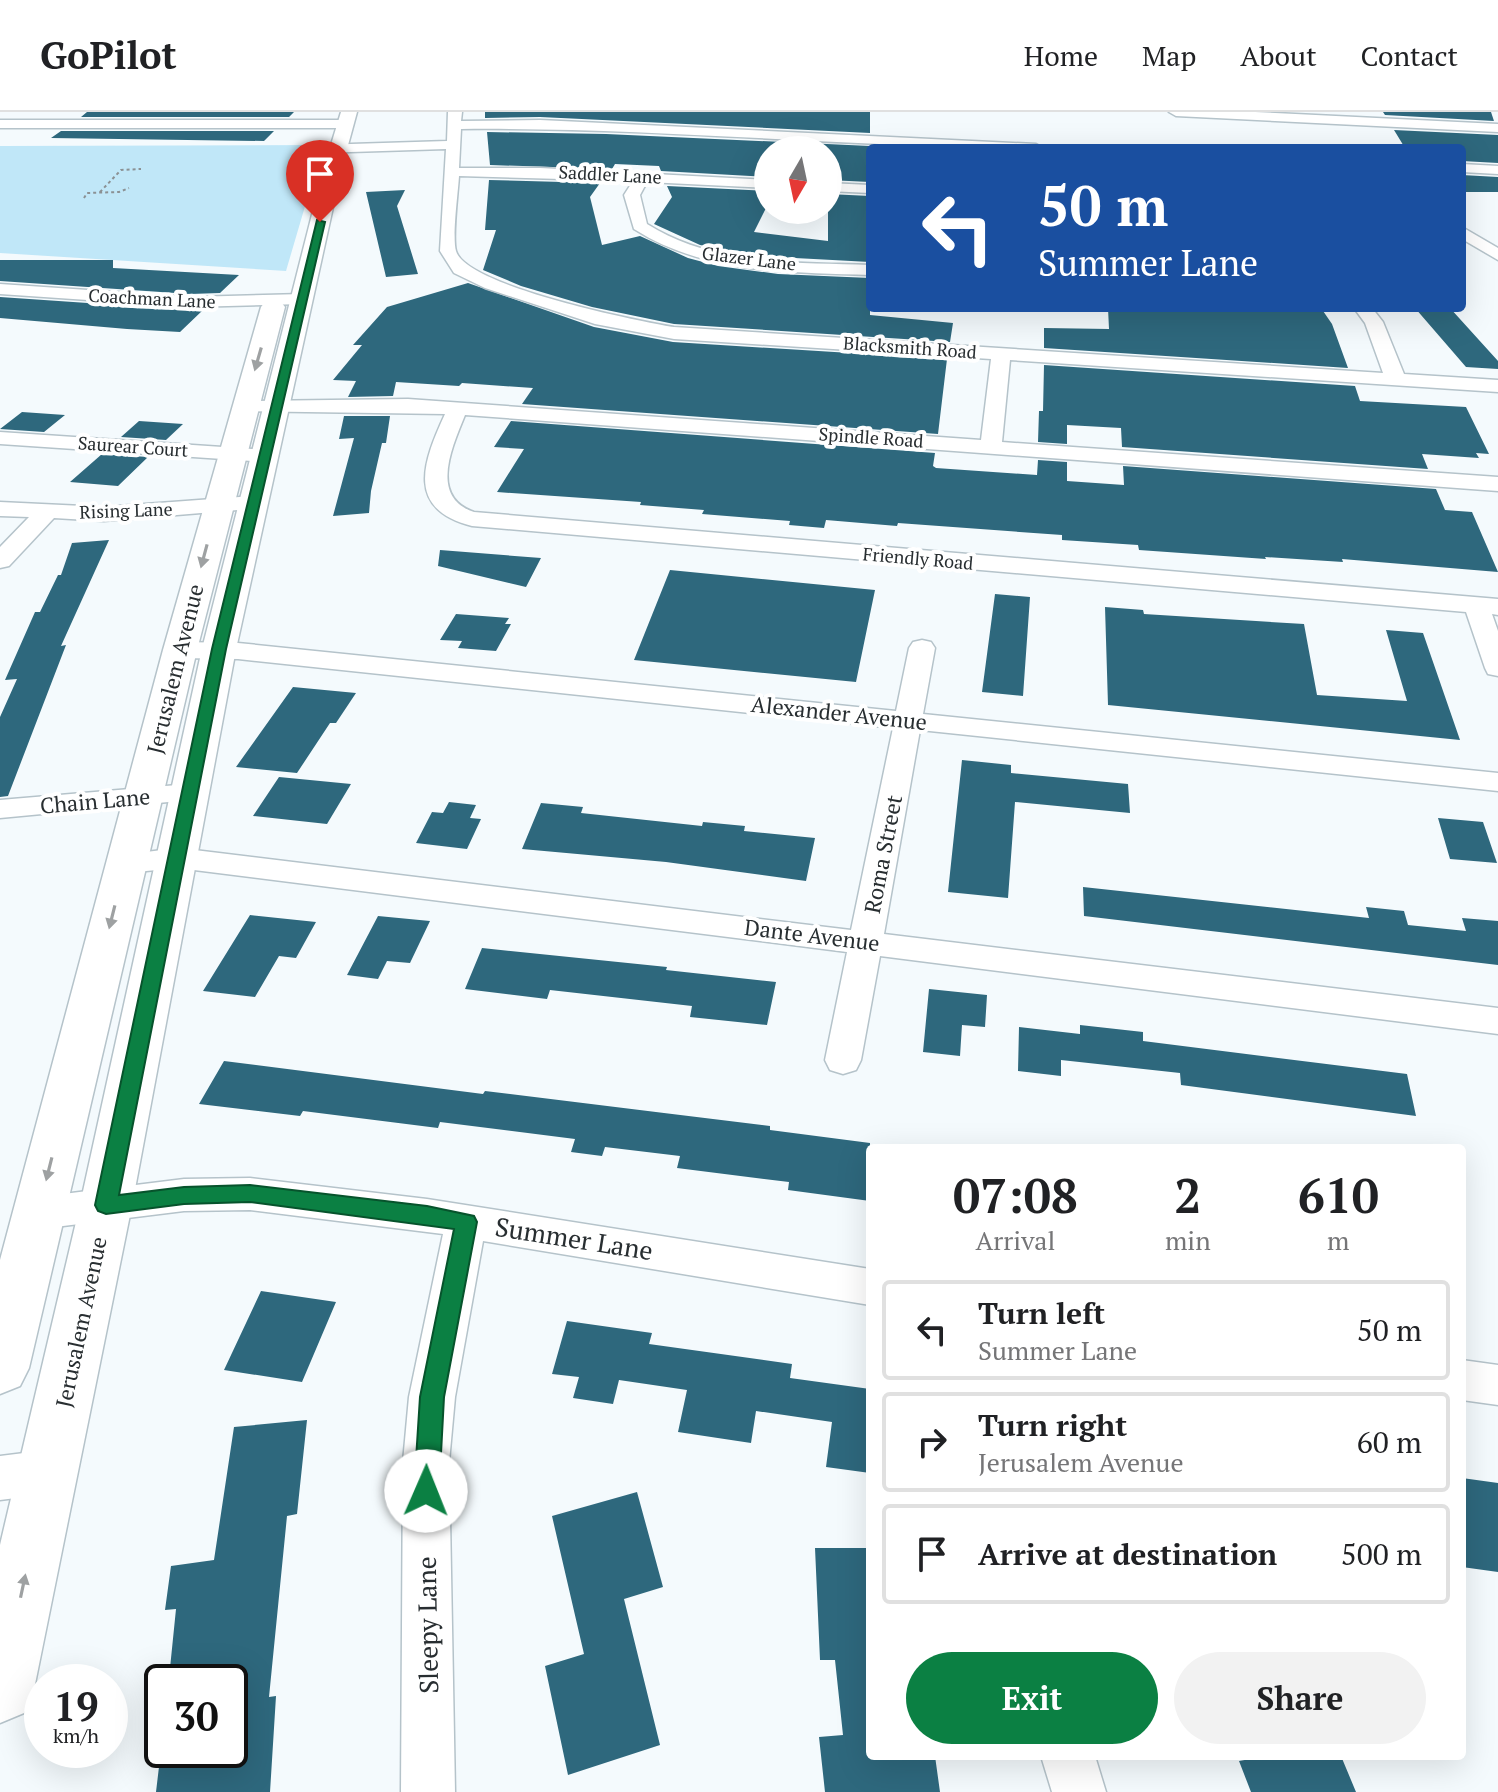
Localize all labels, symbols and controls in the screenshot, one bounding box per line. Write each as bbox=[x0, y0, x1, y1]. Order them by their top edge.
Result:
text: GoPilot bbox=[40, 30, 177, 80]
text: Home bbox=[1024, 37, 1098, 74]
text: Map bbox=[1142, 37, 1196, 74]
text: About bbox=[1240, 37, 1317, 74]
text: Contact bbox=[1361, 37, 1458, 74]
north arrow bbox=[754, 136, 842, 224]
map controls bbox=[754, 136, 842, 224]
pin bbox=[286, 140, 354, 222]
icon: arrive bbox=[298, 152, 342, 196]
street label: Saddler Lane bbox=[558, 159, 662, 189]
text: 50 m bbox=[1038, 168, 1168, 242]
icon: left bbox=[906, 176, 1010, 280]
text: Summer Lane bbox=[1038, 239, 1258, 286]
street label: Glazer Lane bbox=[701, 240, 797, 276]
street label: Coachman Lane bbox=[88, 283, 216, 313]
street label: Blacksmith Road bbox=[843, 330, 978, 364]
one-way arrow bbox=[251, 347, 264, 371]
street label: Spindle Road bbox=[818, 421, 924, 453]
street label: Saurear Court bbox=[77, 430, 189, 462]
street label: Rising Lane bbox=[79, 496, 173, 524]
street label: Friendly Road bbox=[862, 541, 974, 575]
one-way arrow bbox=[198, 544, 210, 569]
street label: Jerusalem Avenue bbox=[139, 581, 210, 757]
street label: Alexander Avenue bbox=[750, 689, 928, 736]
street label: Chain Lane bbox=[39, 781, 151, 820]
street label: Roma Street bbox=[857, 792, 908, 916]
one-way arrow bbox=[105, 904, 118, 929]
street label: Dante Avenue bbox=[743, 912, 881, 957]
one-way arrow bbox=[43, 1157, 55, 1182]
text: 07:08 bbox=[953, 1163, 1078, 1227]
text: 2 bbox=[1174, 1163, 1201, 1227]
text: 610 bbox=[1298, 1163, 1379, 1227]
street label: Summer Lane bbox=[493, 1209, 655, 1267]
text: Arrival bbox=[976, 1223, 1055, 1257]
text: min bbox=[1165, 1223, 1211, 1257]
text: m bbox=[1327, 1223, 1350, 1257]
street label: Jerusalem Avenue bbox=[48, 1234, 113, 1410]
text: Turn left bbox=[978, 1293, 1105, 1333]
icon: left bbox=[910, 1308, 954, 1352]
text: 50 m bbox=[1357, 1310, 1422, 1350]
text: Summer Lane bbox=[978, 1333, 1137, 1367]
text: Turn right bbox=[978, 1405, 1127, 1445]
icon: right bbox=[910, 1420, 954, 1464]
text: 60 m bbox=[1357, 1422, 1422, 1462]
text: Jerusalem Avenue bbox=[978, 1445, 1184, 1479]
position arrow bbox=[384, 1449, 468, 1533]
icon: arrive bbox=[910, 1532, 954, 1576]
text: Arrive at destination bbox=[978, 1534, 1277, 1574]
text: 500 m bbox=[1341, 1534, 1422, 1574]
street label: Sleepy Lane bbox=[409, 1556, 445, 1694]
one-way arrow bbox=[17, 1573, 30, 1598]
button: Exit bbox=[906, 1652, 1158, 1744]
button: Share bbox=[1174, 1652, 1426, 1744]
speed limit sign: 30 bbox=[144, 1664, 248, 1768]
text: 19 bbox=[53, 1679, 99, 1732]
text: km/h bbox=[53, 1722, 99, 1749]

